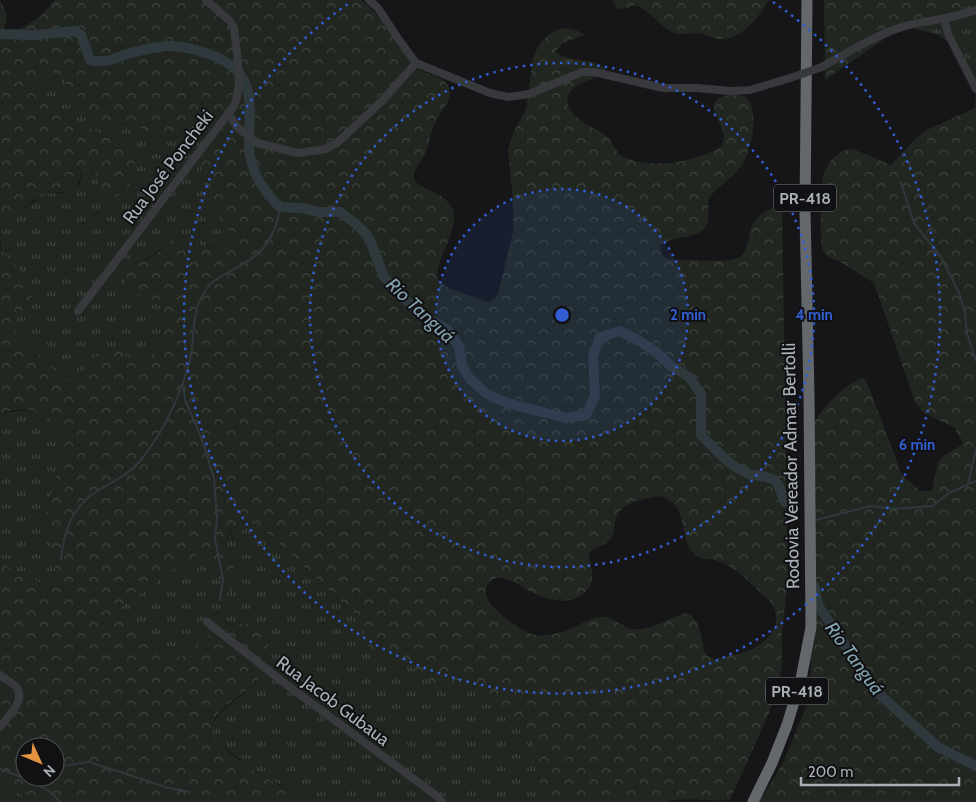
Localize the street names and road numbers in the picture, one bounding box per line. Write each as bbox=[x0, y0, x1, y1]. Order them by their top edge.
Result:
street label: Rua José Poncheki bbox=[118, 106, 218, 228]
road number: PR-418 bbox=[774, 184, 836, 212]
street label: Rodovia Vereador Admar Bertolli bbox=[778, 343, 804, 589]
street label: Rua Jacob Gubaua bbox=[272, 651, 394, 751]
road number: PR-418 bbox=[766, 678, 828, 704]

